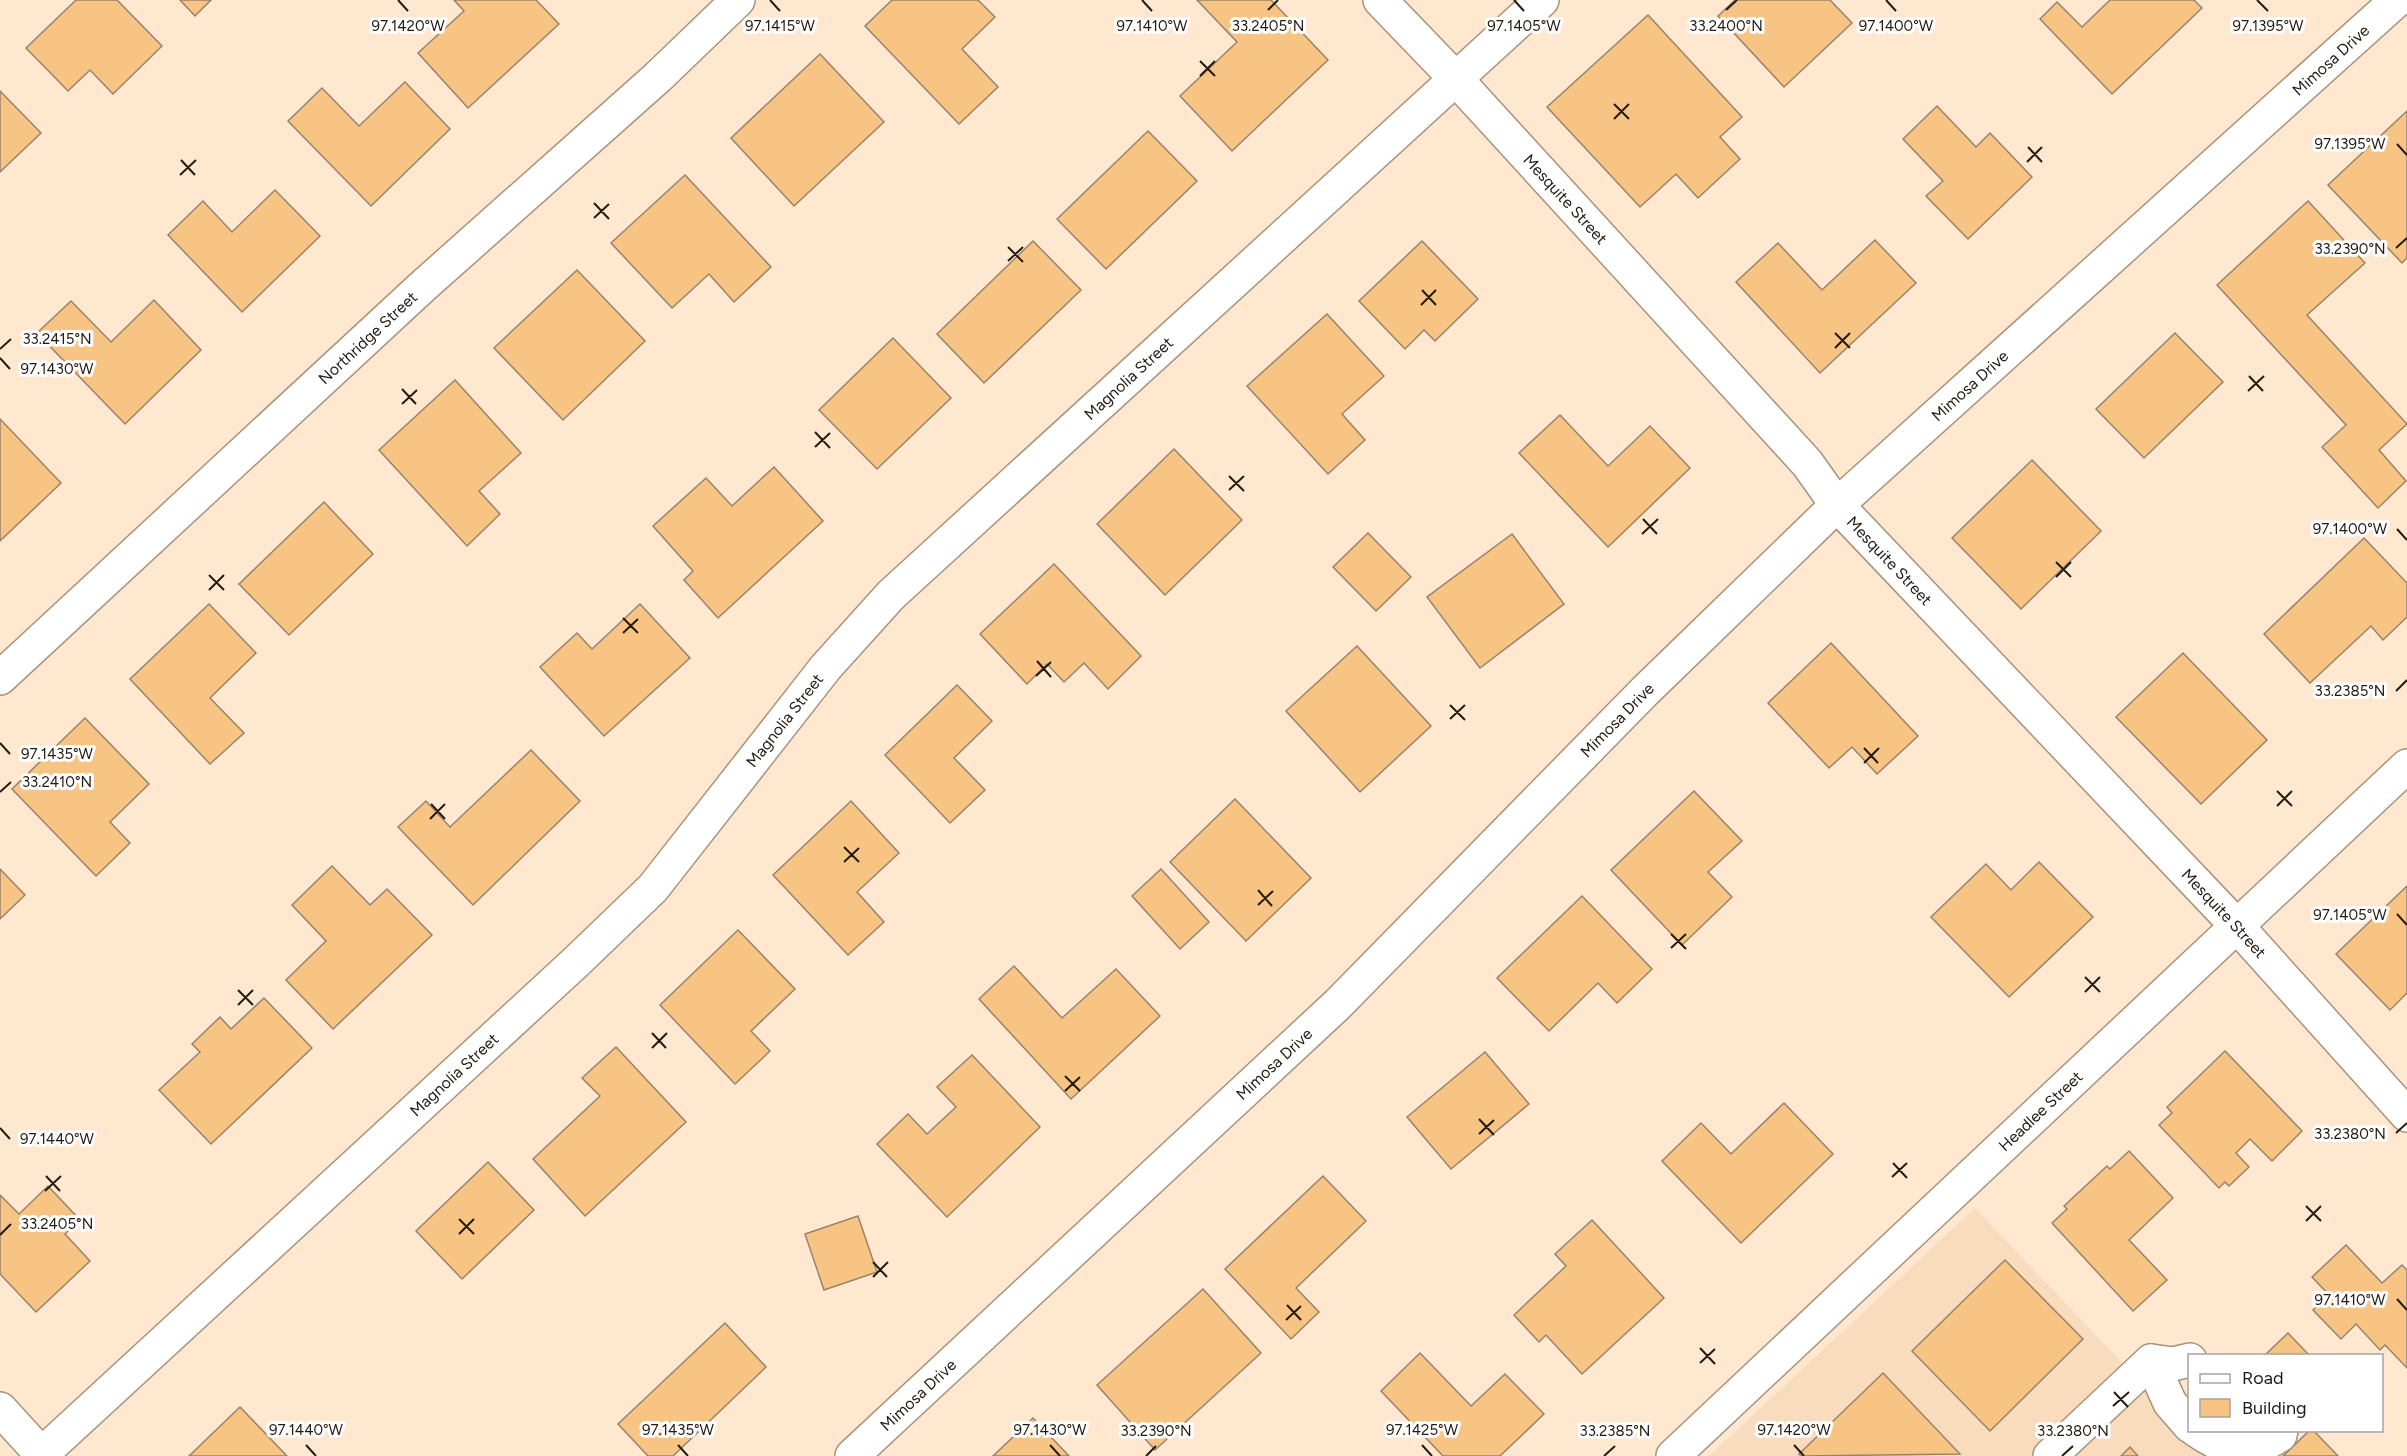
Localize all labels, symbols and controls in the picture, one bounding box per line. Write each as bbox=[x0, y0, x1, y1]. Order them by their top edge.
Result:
text: 97.1420°W bbox=[371, 17, 445, 35]
text: 97.1415°W bbox=[745, 17, 816, 35]
text: 97.1410°W bbox=[1117, 17, 1188, 35]
text: 33.2405°N bbox=[1232, 17, 1304, 35]
text: 97.1405°W bbox=[1487, 17, 1561, 35]
text: 33.2400°N bbox=[1689, 17, 1763, 35]
text: 97.1400°W bbox=[1859, 17, 1934, 35]
text: 97.1395°W bbox=[2232, 17, 2304, 35]
street label: Mimosa Drive bbox=[2288, 20, 2373, 99]
text: 97.1395°W bbox=[2314, 135, 2386, 153]
street label: Mesquite Street bbox=[1520, 150, 1611, 248]
text: 33.2390°N bbox=[2314, 240, 2386, 258]
street label: Northridge Street bbox=[314, 287, 421, 388]
text: 33.2415°N bbox=[22, 330, 92, 348]
street label: Magnolia Street bbox=[1080, 333, 1177, 423]
street label: Mimosa Drive bbox=[1927, 346, 2012, 425]
text: 97.1430°W bbox=[21, 360, 94, 378]
street label: Mesquite Street bbox=[1843, 512, 1936, 609]
text: 97.1400°W bbox=[2313, 520, 2388, 538]
street label: Magnolia Street bbox=[742, 670, 827, 771]
street label: Mimosa Drive bbox=[1576, 678, 1658, 761]
text: 33.2385°N bbox=[2315, 682, 2385, 700]
text: 97.1435°W bbox=[21, 745, 94, 763]
text: 33.2410°N bbox=[22, 773, 92, 791]
street label: Mesquite Street bbox=[2178, 864, 2270, 962]
text: 97.1405°W bbox=[2313, 906, 2387, 924]
street label: Mimosa Drive bbox=[1232, 1024, 1316, 1104]
street label: Magnolia Street bbox=[406, 1029, 502, 1120]
street label: Headlee Street bbox=[1994, 1067, 2086, 1155]
text: 33.2380°N bbox=[2314, 1125, 2386, 1143]
text: 97.1440°W bbox=[20, 1130, 95, 1148]
text: 33.2405°N bbox=[21, 1215, 93, 1233]
text: 97.1410°W bbox=[2315, 1291, 2386, 1309]
legend bbox=[2188, 1354, 2383, 1432]
street label: Mimosa Drive bbox=[876, 1355, 960, 1435]
text: Road bbox=[2242, 1367, 2283, 1389]
text: Building bbox=[2242, 1397, 2307, 1419]
text: 97.1440°W bbox=[269, 1421, 344, 1439]
text: 97.1435°W bbox=[642, 1421, 715, 1439]
text: 97.1430°W bbox=[1014, 1421, 1087, 1439]
text: 97.1425°W bbox=[1386, 1421, 1459, 1439]
text: 97.1420°W bbox=[1757, 1421, 1831, 1439]
text: 33.2390°N bbox=[1120, 1422, 1192, 1440]
text: 33.2385°N bbox=[1580, 1422, 1650, 1440]
text: 33.2380°N bbox=[2037, 1422, 2109, 1440]

